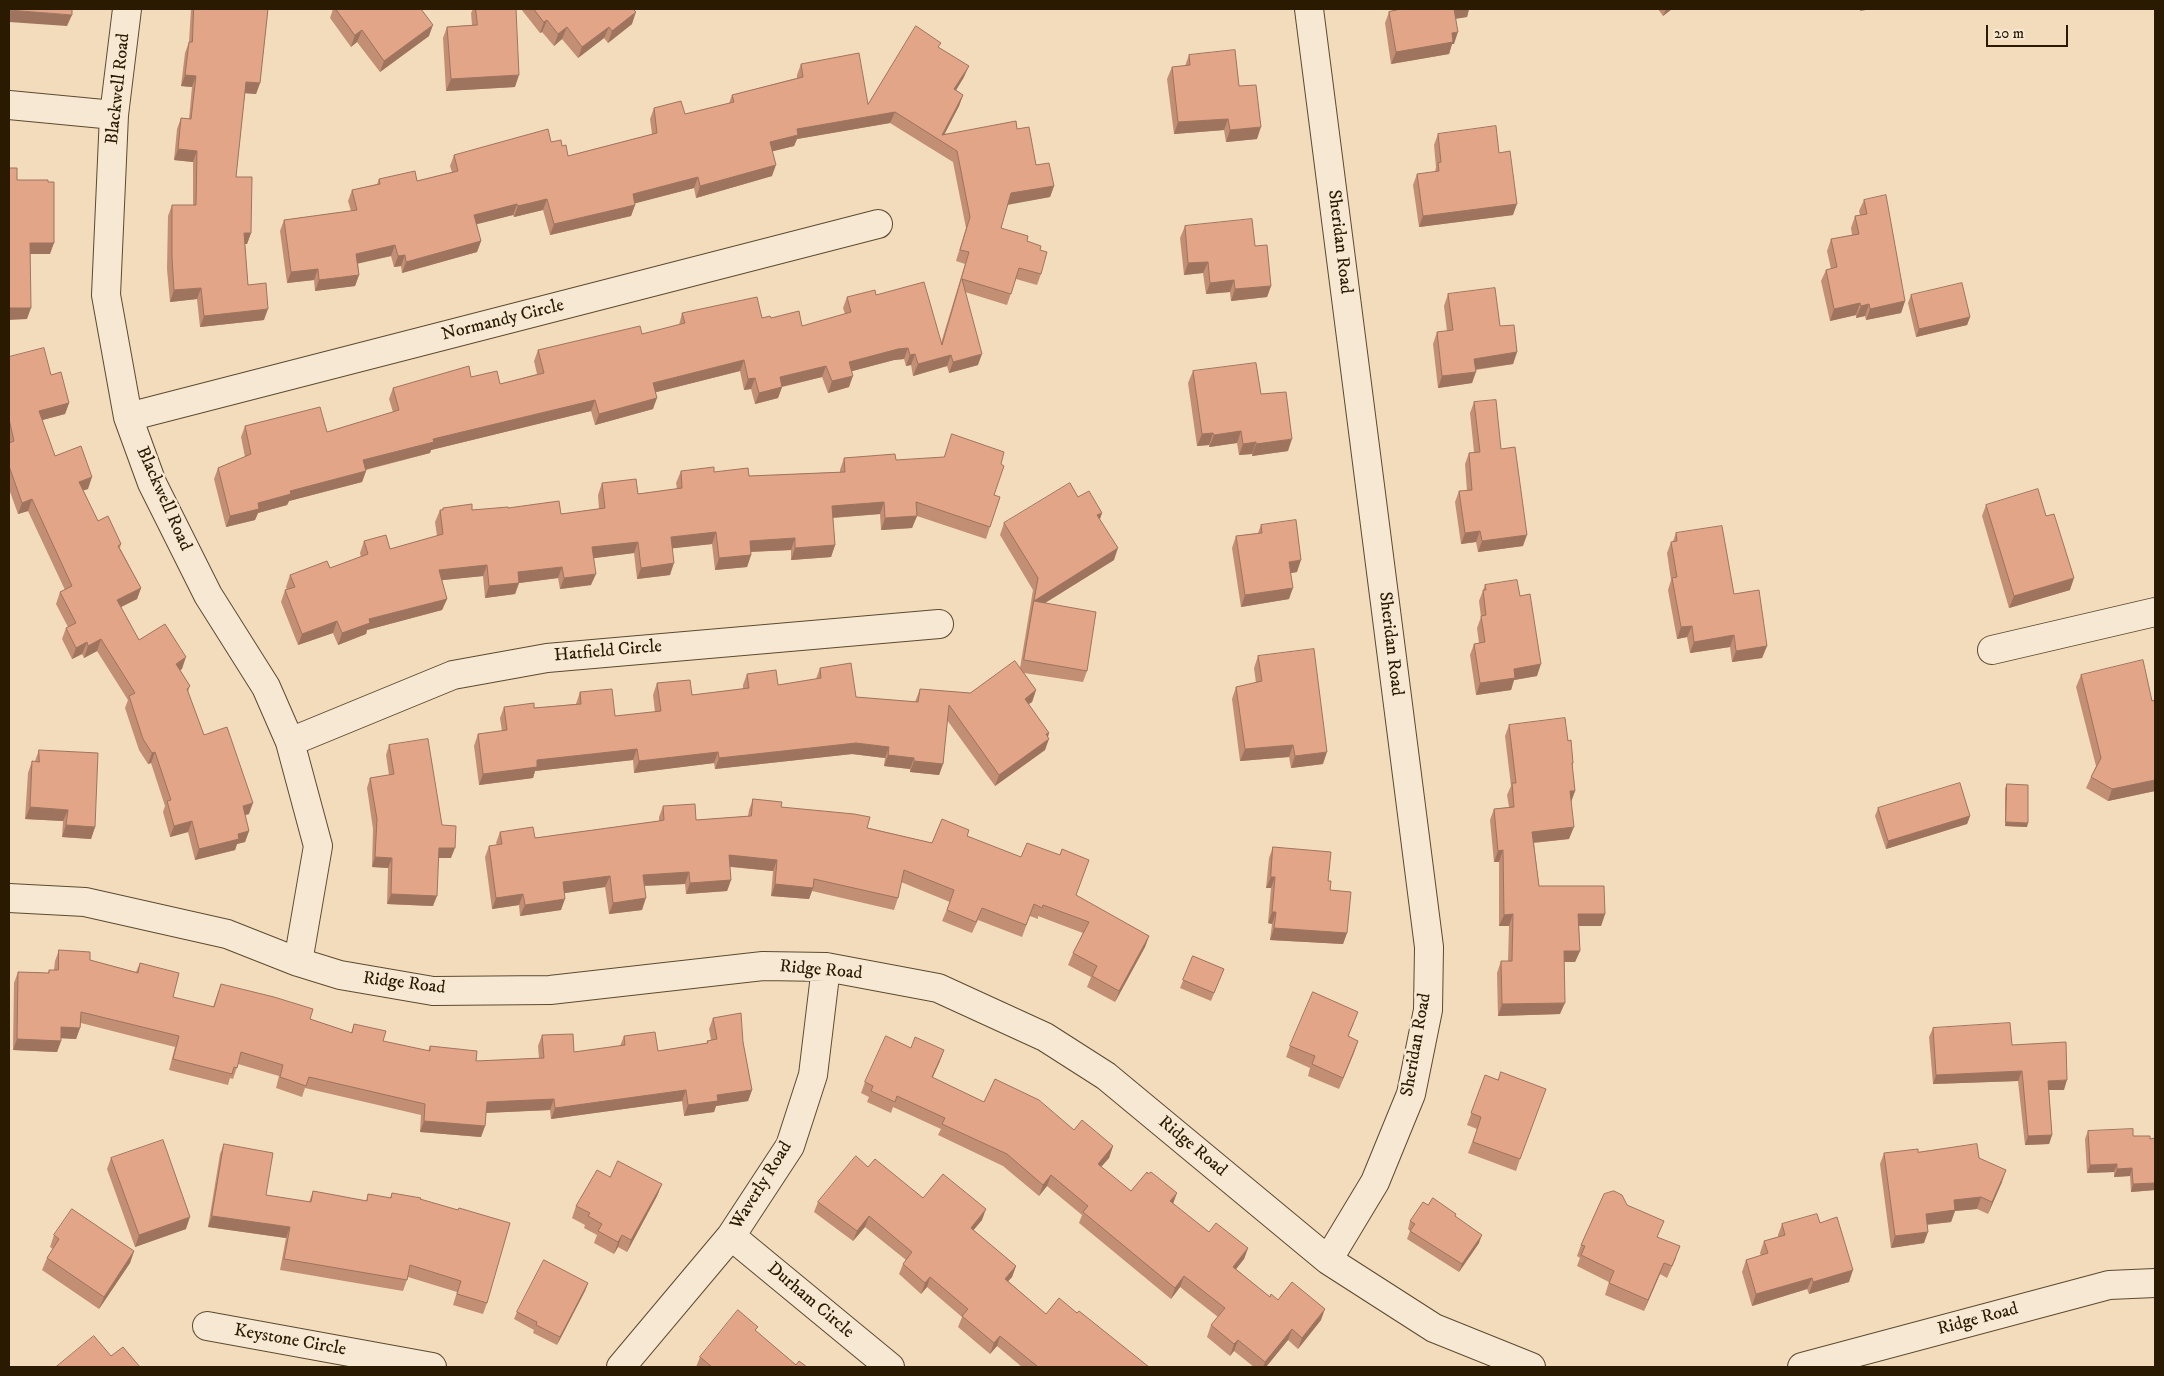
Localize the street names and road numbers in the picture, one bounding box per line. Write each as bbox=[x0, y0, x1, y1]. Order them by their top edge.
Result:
street label: Blackwell Road bbox=[102, 32, 136, 146]
street label: Sheridan Road bbox=[1322, 189, 1356, 295]
street label: Normandy Circle bbox=[440, 295, 566, 347]
street label: Blackwell Road bbox=[130, 443, 196, 555]
street label: Sheridan Road bbox=[1373, 591, 1407, 697]
street label: Hatfield Circle bbox=[553, 637, 663, 667]
street label: Ridge Road bbox=[779, 957, 863, 985]
street label: Ridge Road bbox=[362, 968, 446, 1000]
street label: Sheridan Road bbox=[1397, 992, 1437, 1098]
street label: Ridge Road bbox=[1153, 1112, 1231, 1182]
street label: Waverly Road bbox=[726, 1138, 798, 1234]
street label: Durham Circle bbox=[762, 1258, 858, 1344]
street label: Ridge Road bbox=[1935, 1299, 2021, 1341]
street label: Keystone Circle bbox=[232, 1321, 348, 1361]

